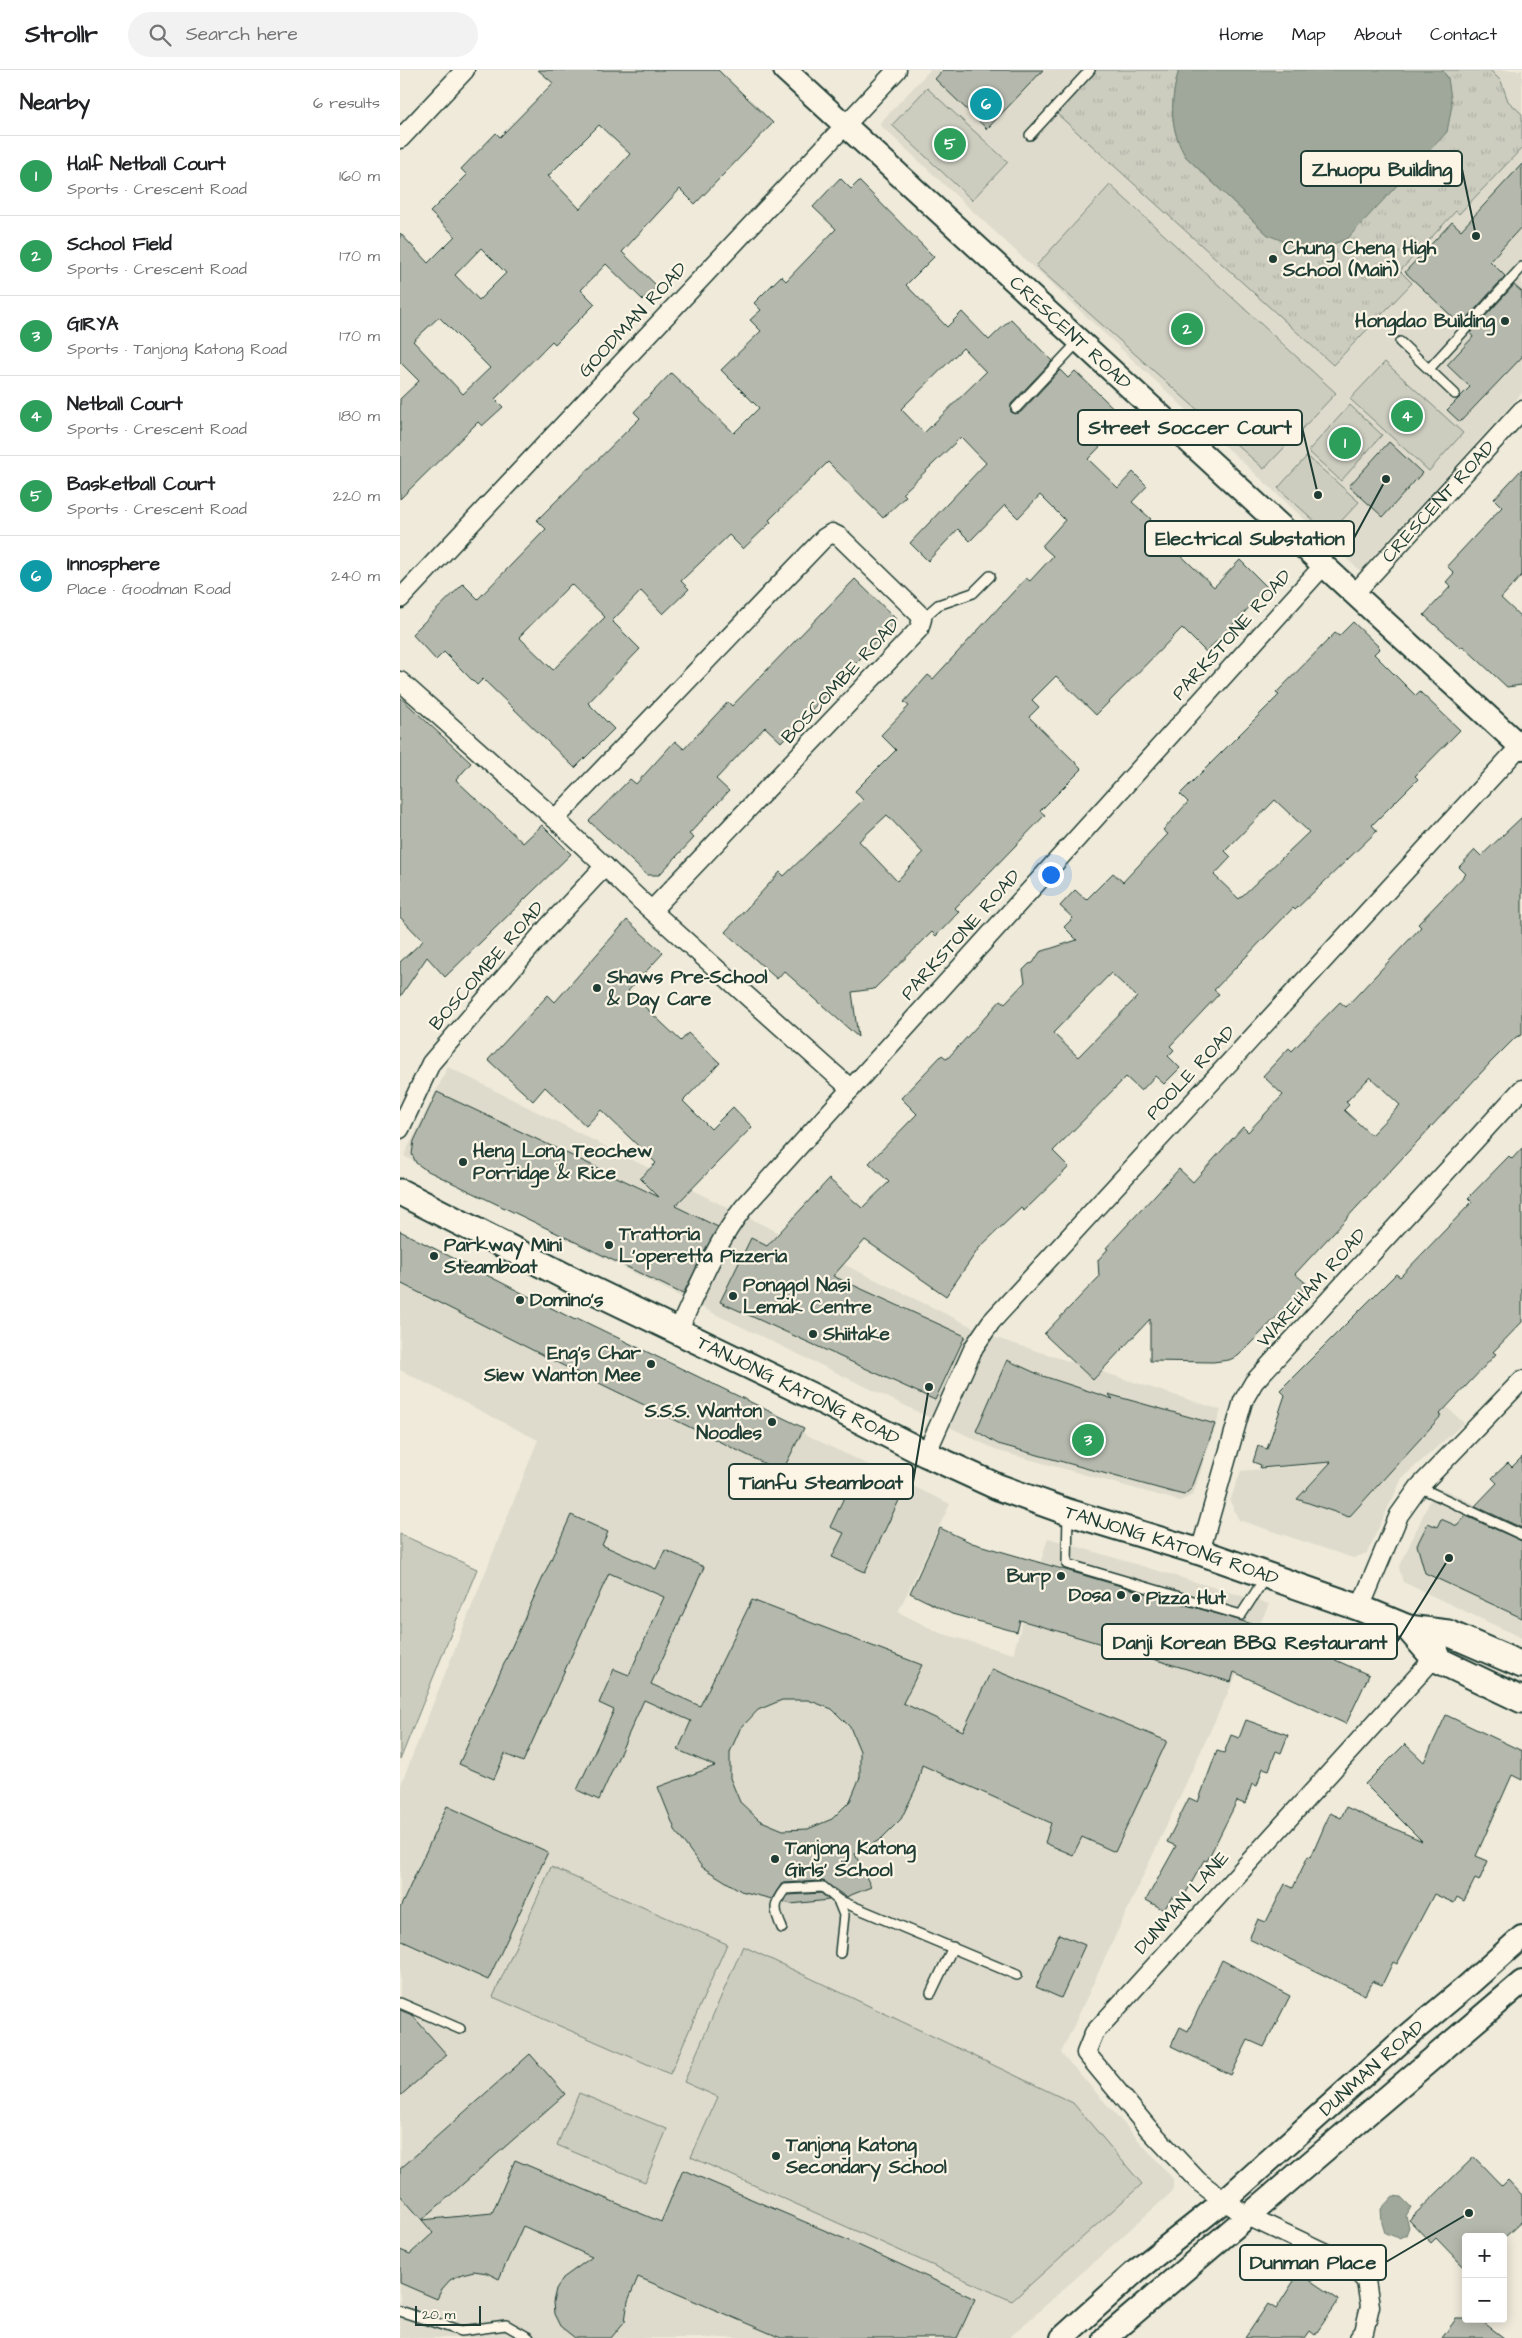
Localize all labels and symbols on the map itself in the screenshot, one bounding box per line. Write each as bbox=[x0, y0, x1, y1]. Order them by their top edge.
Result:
pin: 6 bbox=[970, 85, 1002, 123]
pin: 5 bbox=[934, 125, 966, 163]
callout: Zhuopu Building bbox=[1301, 151, 1462, 186]
text: Zhuopu Building bbox=[1312, 156, 1453, 185]
place label: Chung Cheng High School (Main) bbox=[1282, 235, 1437, 284]
marker: Chung Cheng High School (Main) bbox=[1267, 253, 1279, 265]
street label: GOODMAN ROAD bbox=[572, 256, 694, 384]
street label: CRESCENT ROAD bbox=[1004, 269, 1138, 396]
place label: Hongdao Building bbox=[1355, 308, 1495, 336]
pin: 2 bbox=[1171, 310, 1203, 348]
marker: Hongdao Building bbox=[1499, 315, 1511, 327]
pin: 4 bbox=[1391, 397, 1423, 435]
callout: Street Soccer Court bbox=[1078, 410, 1302, 445]
text: Street Soccer Court bbox=[1087, 414, 1293, 442]
pin: 1 bbox=[1329, 424, 1361, 462]
street label: CRESCENT ROAD bbox=[1375, 434, 1501, 569]
callout: Electrical Substation bbox=[1145, 521, 1354, 556]
text: Electrical Substation bbox=[1155, 525, 1345, 553]
street label: PARKSTONE ROAD bbox=[1166, 564, 1298, 706]
street label: BOSCOMBE ROAD bbox=[775, 612, 907, 750]
your location bbox=[1038, 862, 1064, 888]
street label: PARKSTONE ROAD bbox=[895, 864, 1027, 1006]
street label: BOSCOMBE ROAD bbox=[423, 895, 551, 1037]
place label: Shaws Pre-School & Day Care bbox=[606, 964, 768, 1014]
marker: Shaws Pre-School & Day Care bbox=[591, 982, 603, 994]
street label: POOLE ROAD bbox=[1140, 1020, 1242, 1126]
place label: Heng Long Teochew Porridge & Rice bbox=[473, 1138, 652, 1188]
marker: Heng Long Teochew Porridge & Rice bbox=[457, 1156, 469, 1168]
place label: Trattoria L'operetta Pizzeria bbox=[618, 1221, 788, 1270]
street label: WAREHAM ROAD bbox=[1251, 1222, 1373, 1354]
place label: Parkway Mini Steamboat bbox=[443, 1232, 562, 1281]
marker: Trattoria L'operetta Pizzeria bbox=[603, 1239, 615, 1251]
marker: Parkway Mini Steamboat bbox=[428, 1250, 440, 1262]
place label: Ponggol Nasi Lemak Centre bbox=[743, 1272, 873, 1321]
place label: Domino's bbox=[530, 1287, 604, 1314]
marker: Ponggol Nasi Lemak Centre bbox=[727, 1290, 739, 1302]
marker: Domino's bbox=[514, 1294, 526, 1306]
place label: Shiitake bbox=[822, 1321, 890, 1348]
marker: Shiitake bbox=[807, 1328, 819, 1340]
street label: TANJONG KATONG ROAD bbox=[692, 1329, 904, 1452]
place label: Eng's Char Siew Wanton Mee bbox=[483, 1340, 642, 1389]
marker: Eng's Char Siew Wanton Mee bbox=[645, 1358, 657, 1370]
place label: S.S.S. Wanton Noodles bbox=[644, 1398, 762, 1447]
marker: S.S.S. Wanton Noodles bbox=[766, 1416, 778, 1428]
pin: 3 bbox=[1072, 1421, 1104, 1459]
callout: Tianfu Steamboat bbox=[729, 1464, 913, 1499]
text: Tianfu Steamboat bbox=[738, 1469, 904, 1497]
street label: TANJONG KATONG ROAD bbox=[1061, 1498, 1282, 1592]
place label: Burp bbox=[1007, 1563, 1051, 1590]
marker: Burp bbox=[1055, 1570, 1067, 1582]
place label: Dosa bbox=[1069, 1582, 1111, 1609]
place label: Pizza Hut bbox=[1146, 1585, 1226, 1612]
marker: Dosa bbox=[1115, 1589, 1127, 1601]
marker: Pizza Hut bbox=[1130, 1592, 1142, 1604]
callout: Danji Korean BBQ Restaurant bbox=[1102, 1624, 1397, 1659]
text: Danji Korean BBQ Restaurant bbox=[1113, 1629, 1388, 1657]
place label: Tanjong Katong Girls' School bbox=[784, 1835, 916, 1884]
street label: DUNMAN LANE bbox=[1128, 1845, 1236, 1961]
marker: Tanjong Katong Girls' School bbox=[769, 1853, 781, 1865]
street label: DUNMAN ROAD bbox=[1313, 2014, 1430, 2123]
place label: Tanjong Katong Secondary School bbox=[785, 2132, 947, 2182]
marker: Tanjong Katong Secondary School bbox=[770, 2150, 782, 2162]
callout: Dunman Place bbox=[1240, 2245, 1386, 2280]
text: Dunman Place bbox=[1250, 2249, 1376, 2277]
scale bar bbox=[415, 2303, 481, 2326]

